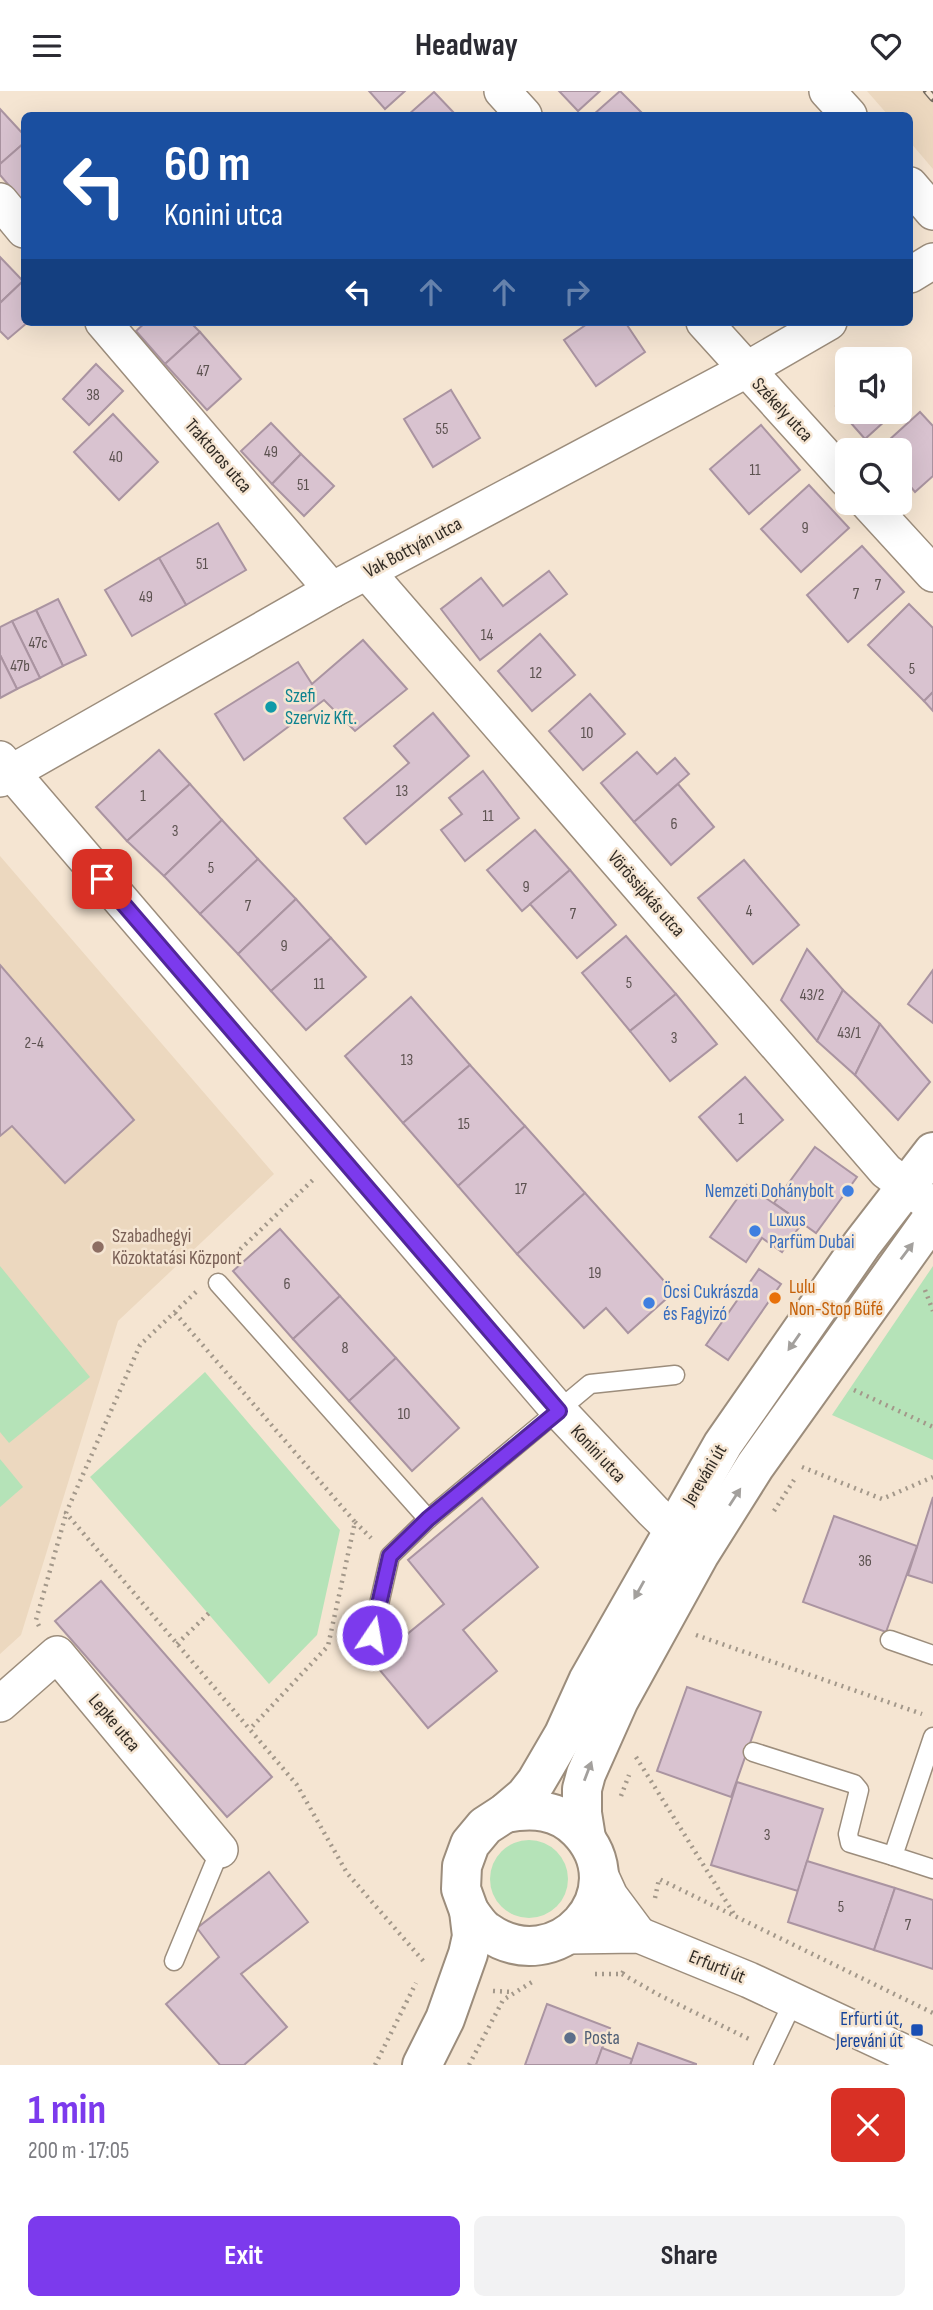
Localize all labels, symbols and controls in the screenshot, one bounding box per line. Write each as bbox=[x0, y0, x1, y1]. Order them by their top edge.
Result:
text: Headway bbox=[415, 26, 518, 65]
icon: menu bbox=[28, 27, 66, 65]
icon: heart bbox=[867, 27, 905, 65]
text: 60 m bbox=[164, 136, 251, 195]
icon: left bbox=[49, 140, 140, 231]
text: Konini utca bbox=[164, 196, 283, 235]
icon: left bbox=[339, 273, 377, 311]
icon: ahead bbox=[412, 273, 450, 311]
icon: ahead bbox=[485, 273, 523, 311]
icon: right bbox=[558, 273, 596, 311]
map controls bbox=[835, 347, 912, 515]
button: sound bbox=[835, 347, 912, 424]
house number: 47 bbox=[197, 362, 210, 381]
street label: Székely utca bbox=[747, 373, 817, 447]
house number: 38 bbox=[86, 386, 100, 405]
street label: Traktoros utca bbox=[180, 414, 256, 498]
house number: 55 bbox=[436, 420, 448, 439]
button: search bbox=[835, 438, 912, 515]
house number: 49 bbox=[264, 443, 278, 462]
house number: 40 bbox=[109, 448, 123, 467]
house number: 11 bbox=[749, 461, 761, 480]
house number: 51 bbox=[297, 476, 309, 495]
street label: Vak Bottyán utca bbox=[360, 513, 466, 583]
house number: 9 bbox=[801, 519, 809, 538]
house number: 51 bbox=[196, 555, 208, 574]
house number: 7 bbox=[875, 576, 882, 595]
house number: 7 bbox=[853, 585, 860, 604]
house number: 49 bbox=[139, 588, 153, 607]
house number: 14 bbox=[481, 626, 493, 645]
house number: 47c bbox=[28, 634, 48, 653]
house number: 47b bbox=[10, 657, 30, 676]
house number: 5 bbox=[909, 660, 915, 679]
house number: 12 bbox=[530, 664, 542, 683]
place label: Szefi Szerviz Kft. bbox=[285, 685, 357, 730]
marker: Szefi Szerviz Kft. bbox=[263, 699, 279, 715]
house number: 10 bbox=[581, 724, 593, 743]
house number: 13 bbox=[396, 782, 408, 801]
house number: 1 bbox=[140, 787, 146, 806]
house number: 11 bbox=[482, 807, 494, 826]
house number: 6 bbox=[670, 815, 678, 834]
house number: 3 bbox=[172, 822, 178, 841]
street label: Vörössipkás utca bbox=[602, 846, 690, 942]
pin bbox=[72, 849, 132, 909]
house number: 5 bbox=[208, 859, 214, 878]
icon: arrive bbox=[83, 860, 121, 898]
house number: 9 bbox=[522, 878, 530, 897]
house number: 7 bbox=[245, 897, 252, 916]
house number: 4 bbox=[746, 902, 753, 921]
house number: 7 bbox=[570, 905, 577, 924]
house number: 9 bbox=[280, 937, 288, 956]
house number: 5 bbox=[626, 974, 632, 993]
house number: 11 bbox=[313, 975, 325, 994]
house number: 43/2 bbox=[800, 986, 824, 1005]
house number: 43/1 bbox=[837, 1024, 861, 1043]
house number: 3 bbox=[671, 1029, 677, 1048]
house number: 2-4 bbox=[24, 1034, 44, 1053]
house number: 13 bbox=[401, 1051, 413, 1070]
house number: 1 bbox=[738, 1110, 744, 1129]
house number: 15 bbox=[458, 1115, 470, 1134]
house number: 17 bbox=[515, 1180, 528, 1199]
place label: Nemzeti Dohánybolt bbox=[705, 1180, 834, 1203]
marker: Nemzeti Dohánybolt bbox=[840, 1183, 856, 1199]
place label: Luxus Parfüm Dubai bbox=[769, 1209, 854, 1254]
marker: Luxus Parfüm Dubai bbox=[747, 1223, 763, 1239]
place label: Szabadhegyi Közoktatási Központ bbox=[112, 1225, 242, 1270]
marker: Szabadhegyi Közoktatási Központ bbox=[90, 1239, 106, 1255]
one-way arrow bbox=[900, 1242, 914, 1260]
house number: 19 bbox=[589, 1264, 601, 1283]
house number: 6 bbox=[283, 1275, 291, 1294]
place label: Lulu Non-Stop Büfé bbox=[789, 1276, 883, 1321]
place label: Öcsi Cukrászda és Fagyizó bbox=[663, 1281, 759, 1326]
marker: Lulu Non-Stop Büfé bbox=[767, 1290, 783, 1306]
marker: Öcsi Cukrászda és Fagyizó bbox=[641, 1295, 657, 1311]
one-way arrow bbox=[787, 1333, 801, 1351]
house number: 8 bbox=[341, 1339, 349, 1358]
house number: 10 bbox=[398, 1405, 410, 1424]
street label: Konini utca bbox=[565, 1420, 631, 1488]
street label: Jereváni út bbox=[677, 1440, 732, 1510]
one-way arrow bbox=[728, 1488, 741, 1507]
house number: 36 bbox=[858, 1552, 872, 1571]
one-way arrow bbox=[633, 1580, 645, 1600]
position arrow bbox=[335, 1598, 409, 1672]
street label: Lepke utca bbox=[83, 1689, 145, 1757]
one-way arrow bbox=[583, 1761, 594, 1782]
house number: 3 bbox=[764, 1826, 770, 1845]
house number: 5 bbox=[838, 1898, 844, 1917]
house number: 7 bbox=[905, 1916, 912, 1935]
street label: Erfurti út bbox=[685, 1945, 749, 1989]
place label: Erfurti út, Jereváni út bbox=[835, 2008, 903, 2053]
marker: Erfurti út, Jereváni út bbox=[909, 2022, 925, 2038]
place label: Posta bbox=[584, 2027, 620, 2050]
marker: Posta bbox=[562, 2030, 578, 2046]
text: 1 min bbox=[28, 2085, 106, 2136]
button: close bbox=[831, 2088, 905, 2162]
text: 200 m · 17:05 bbox=[28, 2137, 129, 2165]
button: Exit bbox=[28, 2216, 460, 2296]
button: Share bbox=[474, 2216, 905, 2296]

